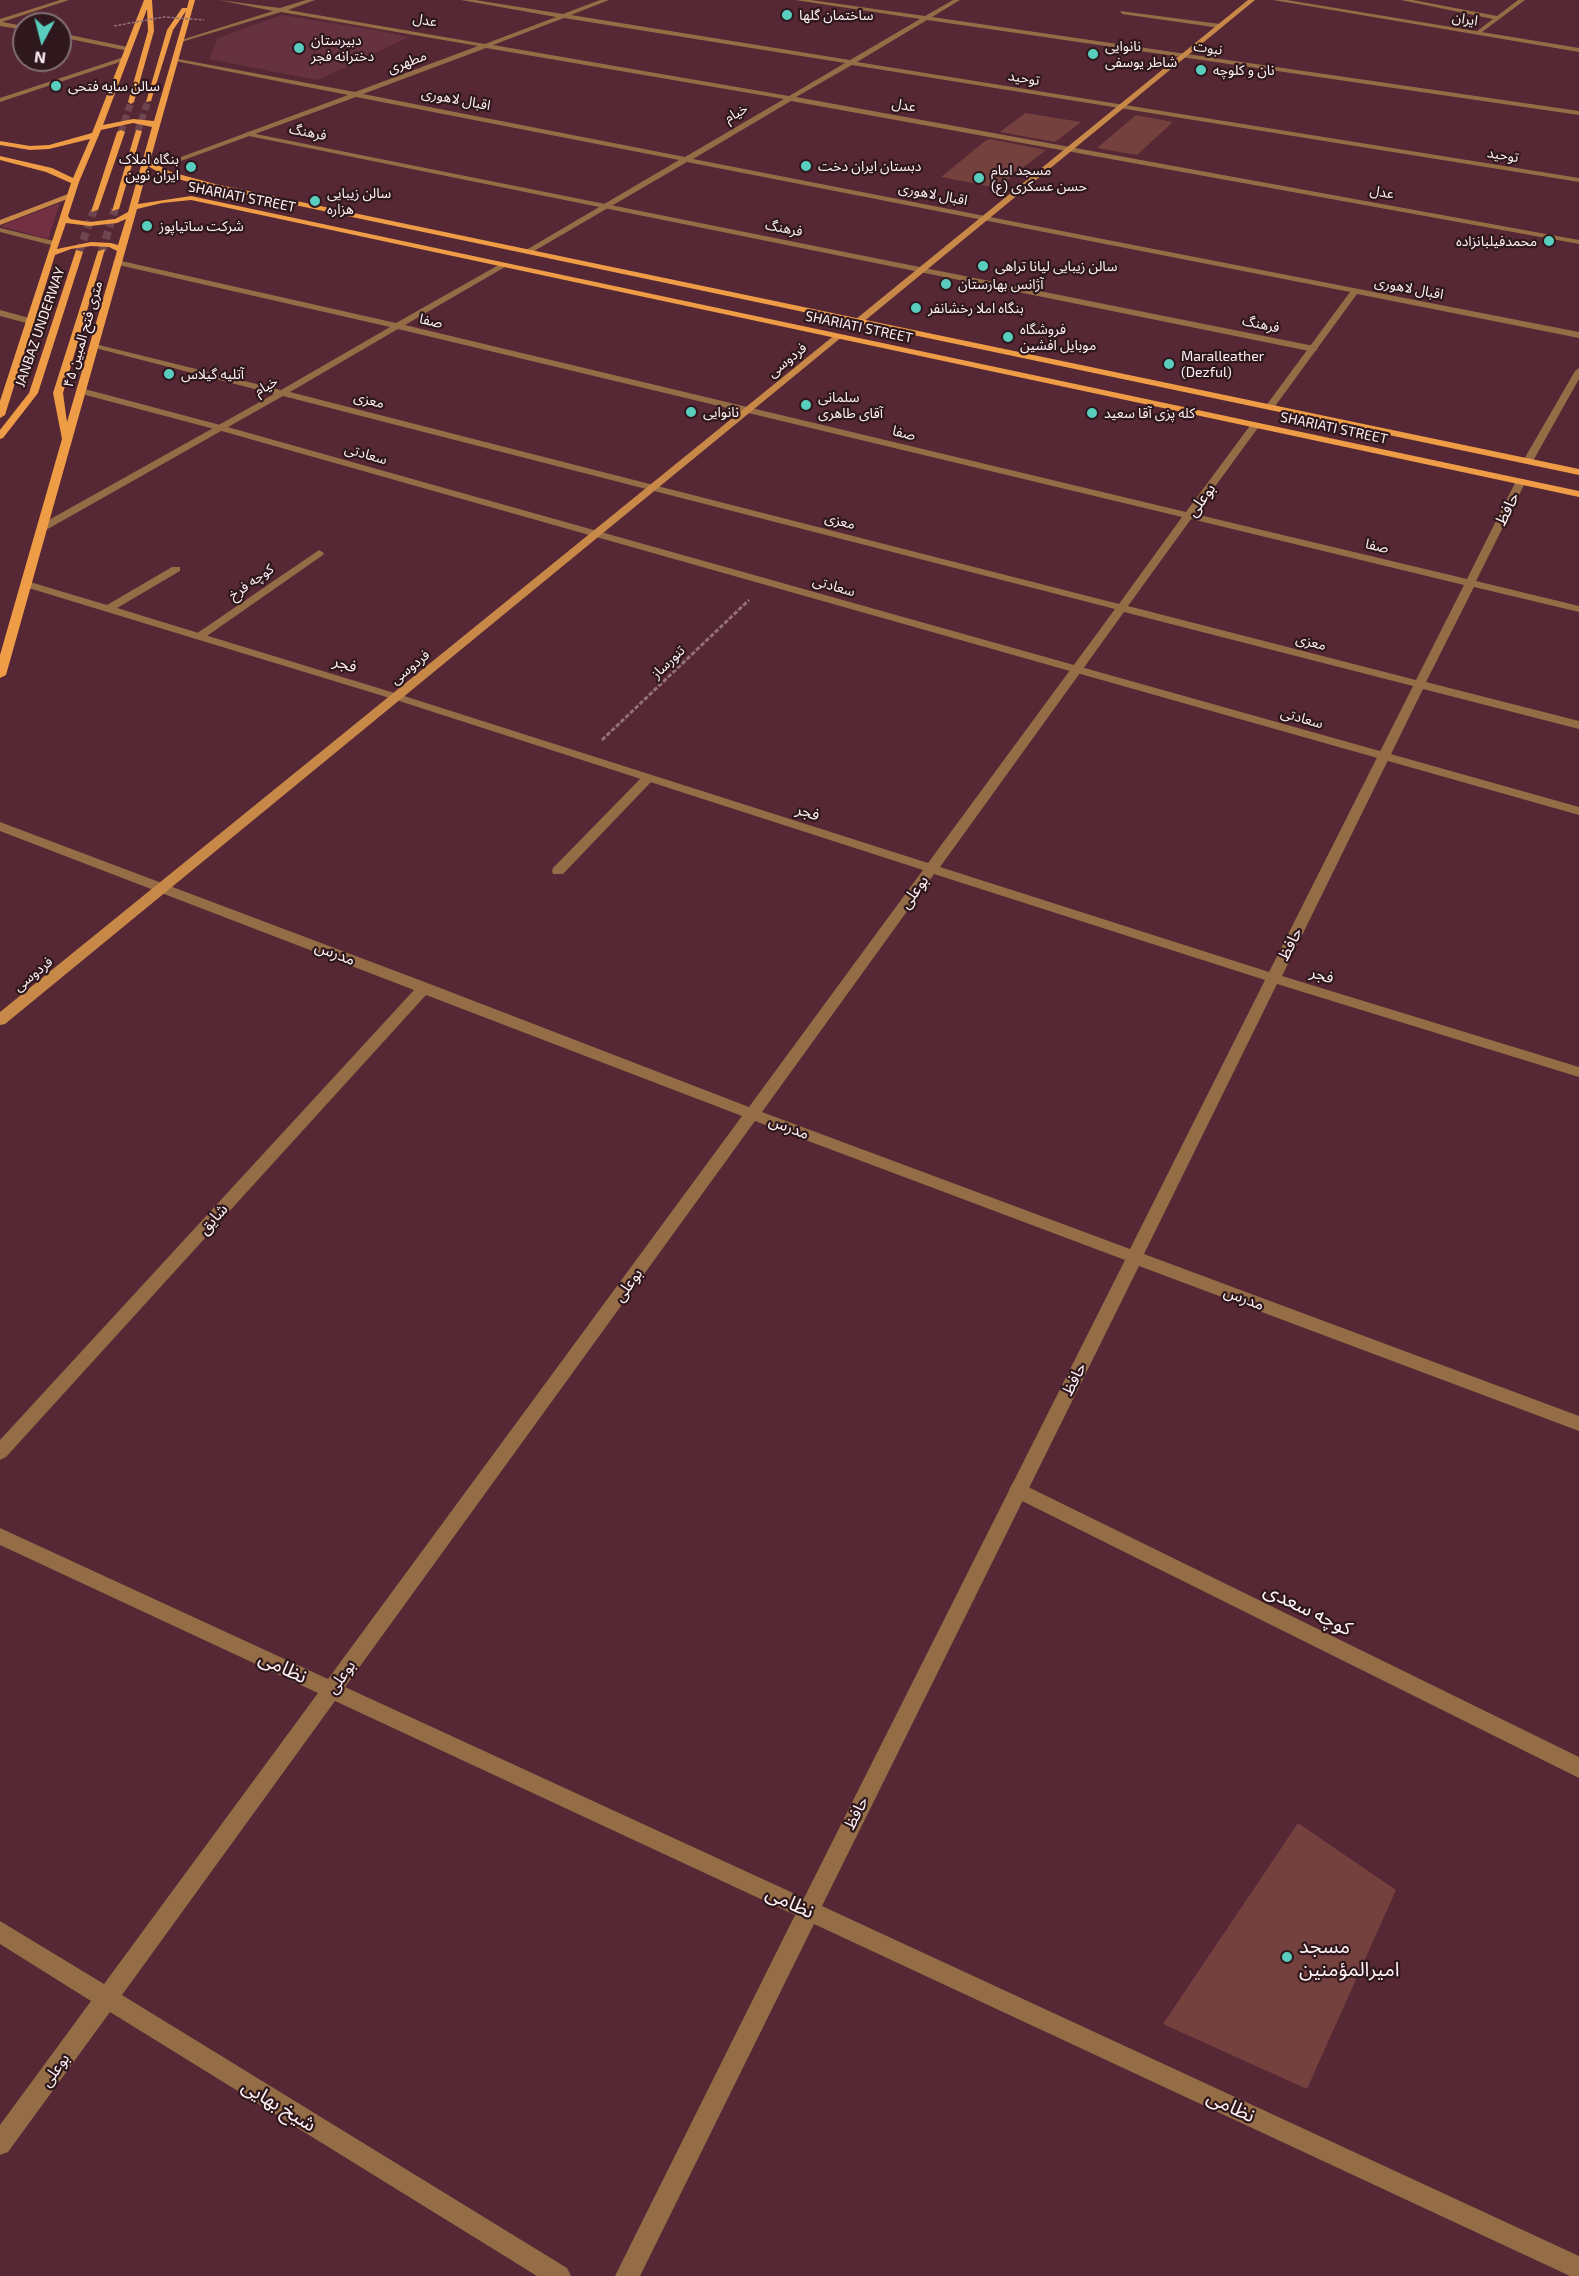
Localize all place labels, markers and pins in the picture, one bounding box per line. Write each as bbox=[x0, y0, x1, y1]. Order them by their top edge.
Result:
place label: ساختمان گلها bbox=[799, 7, 874, 23]
marker: ساختمان گلها bbox=[780, 8, 794, 22]
place label: دبیرستان دخترانه فجر bbox=[311, 32, 374, 64]
place label: نانوایی شاطر یوسفی bbox=[1105, 38, 1177, 70]
marker: دبیرستان دخترانه فجر bbox=[292, 41, 306, 55]
marker: نانوایی شاطر یوسفی bbox=[1086, 47, 1100, 61]
place label: نان و کلوچه bbox=[1213, 62, 1275, 78]
marker: نان و کلوچه bbox=[1194, 63, 1208, 77]
place label: سالن سایه فتحی bbox=[68, 78, 160, 94]
marker: سالن سایه فتحی bbox=[49, 79, 63, 93]
place label: بنگاه املاک ایران نوین bbox=[119, 151, 179, 184]
place label: دبستان ایران دخت bbox=[818, 158, 921, 174]
marker: دبستان ایران دخت bbox=[799, 159, 813, 173]
marker: بنگاه املاک ایران نوین bbox=[184, 160, 198, 174]
place label: مسجد امام حسن عسکری (ع) bbox=[991, 162, 1087, 194]
marker: مسجد امام حسن عسکری (ع) bbox=[972, 171, 986, 185]
place label: سالن زیبایی هزاره bbox=[327, 185, 391, 218]
marker: سالن زیبایی هزاره bbox=[308, 194, 322, 208]
place label: شرکت ساتیاپوز bbox=[159, 218, 244, 234]
marker: شرکت ساتیاپوز bbox=[140, 219, 154, 233]
place label: محمدفيلبانزاده bbox=[1456, 233, 1537, 249]
marker: محمدفيلبانزاده bbox=[1542, 234, 1556, 248]
place label: سالن زیبایی لیانا تراهی bbox=[995, 258, 1117, 274]
marker: سالن زیبایی لیانا تراهی bbox=[976, 259, 990, 273]
place label: آژانس بهارستان bbox=[958, 276, 1044, 292]
marker: آژانس بهارستان bbox=[939, 277, 953, 291]
place label: بنگاه املا رخشانفر bbox=[928, 300, 1024, 316]
marker: بنگاه املا رخشانفر bbox=[909, 301, 923, 315]
place label: فروشگاه موبایل افشین bbox=[1020, 321, 1096, 354]
marker: فروشگاه موبایل افشین bbox=[1001, 330, 1015, 344]
place label: Maralleather (Dezful) bbox=[1181, 348, 1264, 380]
marker: Maralleather (Dezful) bbox=[1162, 357, 1176, 371]
place label: آتلیه گیلاس bbox=[181, 366, 244, 382]
marker: آتلیه گیلاس bbox=[162, 367, 176, 381]
place label: سلمانی آقای طاهری bbox=[818, 389, 883, 422]
marker: سلمانی آقای طاهری bbox=[799, 398, 813, 412]
place label: نانوایی bbox=[703, 404, 739, 420]
marker: نانوایی bbox=[684, 405, 698, 419]
place label: کله پزی آقا سعید bbox=[1104, 405, 1195, 421]
marker: کله پزی آقا سعید bbox=[1085, 406, 1099, 420]
place label: مسجد امیرالمؤمنین bbox=[1299, 1934, 1400, 1981]
marker: مسجد امیرالمؤمنین bbox=[1280, 1950, 1294, 1964]

